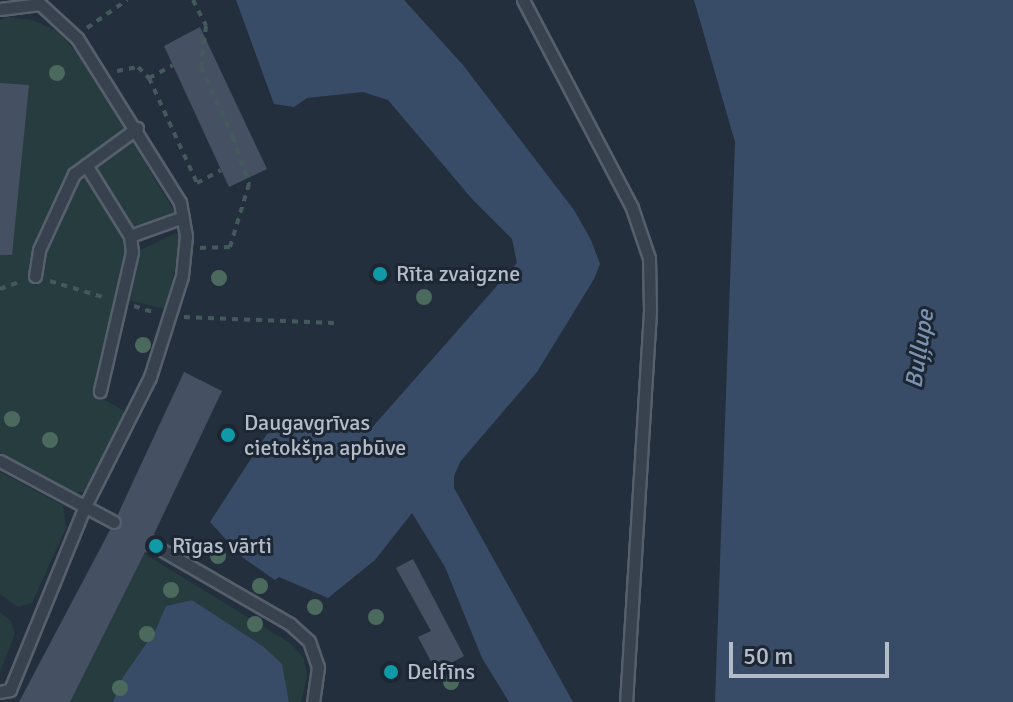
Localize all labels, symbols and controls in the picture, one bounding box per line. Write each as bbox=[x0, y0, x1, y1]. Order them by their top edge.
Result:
place label: Rīta zvaigzne bbox=[396, 261, 520, 287]
marker: Rīta zvaigzne bbox=[371, 265, 389, 283]
water label: Buļļupe bbox=[900, 308, 940, 390]
place label: Daugavgrīvas cietokšņa apbūve bbox=[244, 409, 406, 460]
marker: Daugavgrīvas cietokšņa apbūve bbox=[219, 426, 237, 444]
place label: Rīgas vārti bbox=[172, 533, 272, 559]
marker: Rīgas vārti bbox=[147, 537, 165, 555]
scale bar bbox=[733, 626, 893, 676]
text: 50 m bbox=[743, 641, 793, 671]
place label: Delfīns bbox=[407, 659, 475, 685]
marker: Delfīns bbox=[382, 663, 400, 681]

